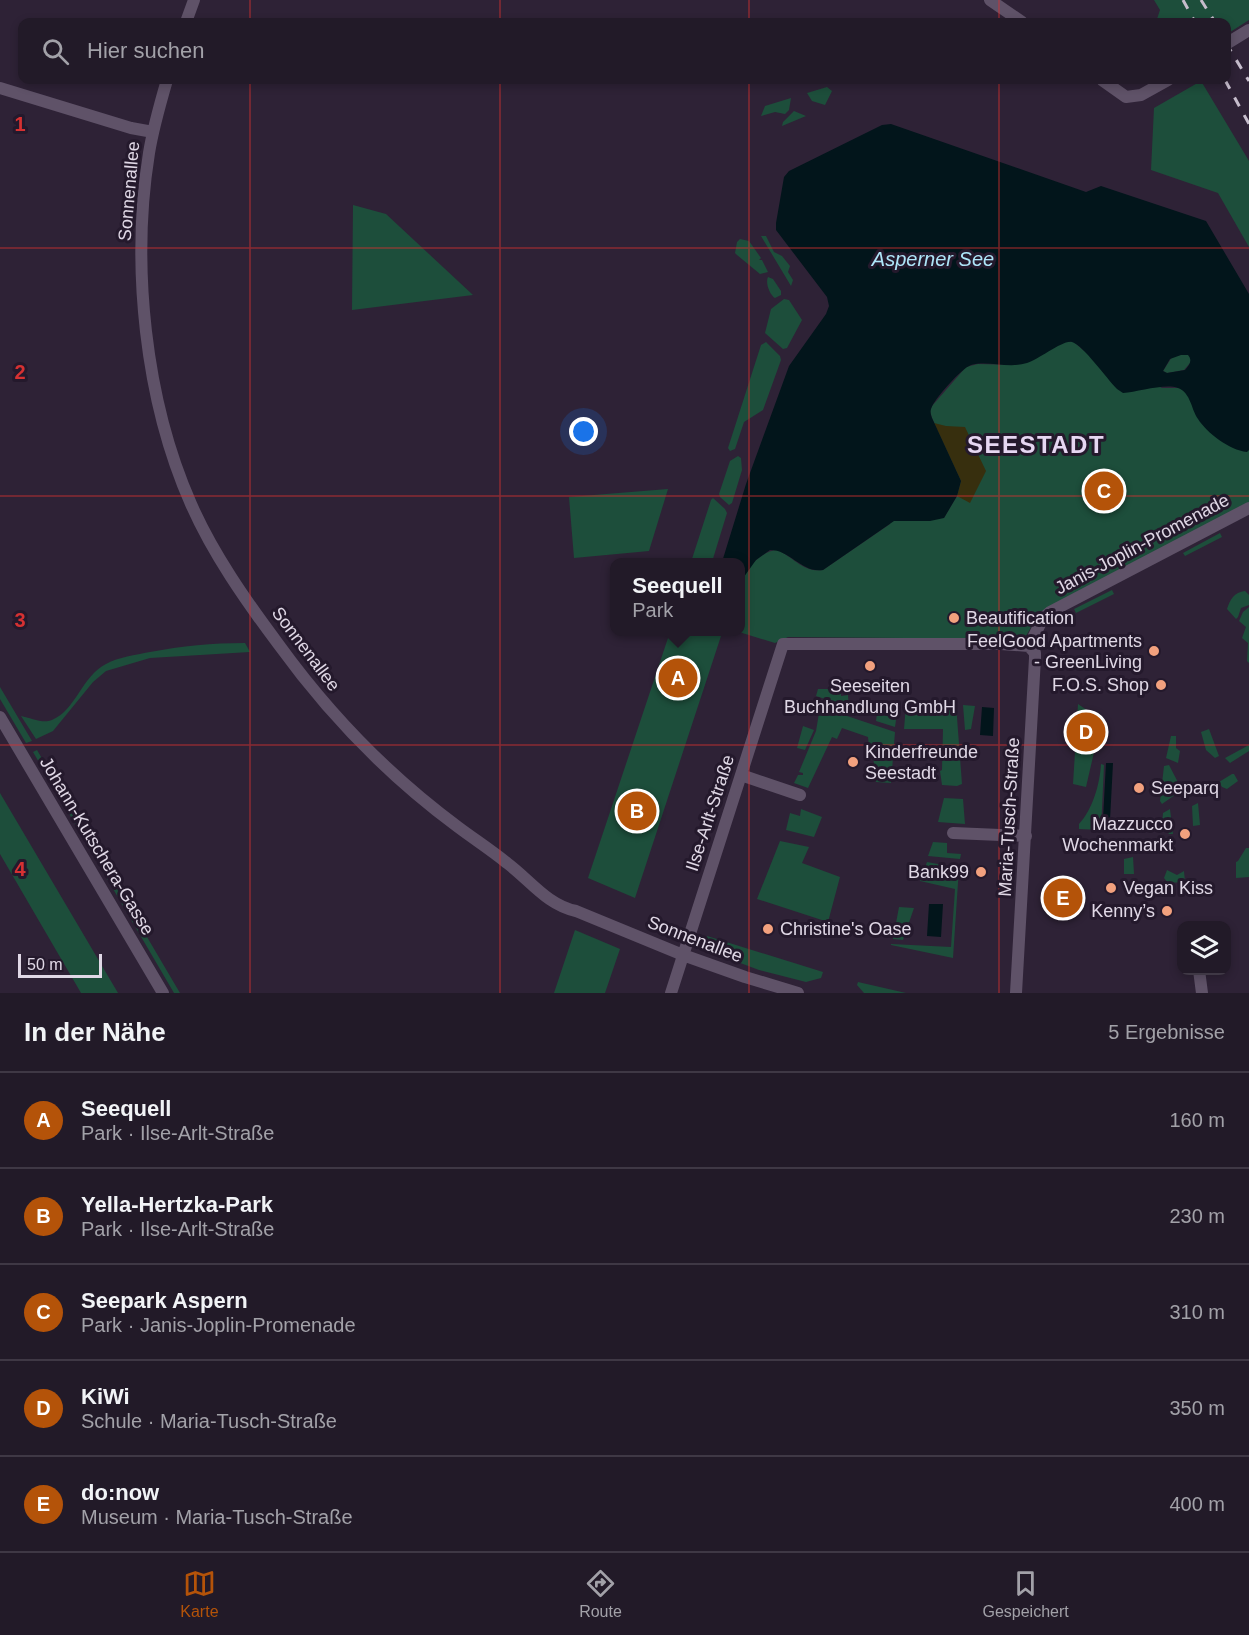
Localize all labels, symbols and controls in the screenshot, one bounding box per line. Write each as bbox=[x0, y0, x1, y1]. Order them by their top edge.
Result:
search box bbox=[18, 18, 1231, 84]
icon: search bbox=[39, 35, 72, 68]
text: Hier suchen bbox=[87, 38, 204, 63]
text: 1 bbox=[14, 113, 26, 135]
street label: Sonnenallee bbox=[115, 140, 143, 242]
water label: Asperner See bbox=[871, 248, 994, 270]
text: 2 bbox=[14, 361, 26, 383]
your location bbox=[569, 417, 598, 446]
district label: SEESTADT bbox=[967, 431, 1105, 458]
pin: C bbox=[1084, 468, 1124, 514]
street label: Janis-Joplin-Promenade bbox=[1052, 490, 1232, 598]
popup bbox=[610, 558, 745, 636]
text: Seequell bbox=[632, 573, 723, 598]
text: Park bbox=[632, 599, 673, 621]
street label: Sonnenallee bbox=[268, 603, 344, 695]
place label: Beautification bbox=[966, 608, 1074, 628]
text: 3 bbox=[14, 609, 26, 631]
marker: Beautification bbox=[947, 611, 961, 625]
place label: FeelGood Apartments - GreenLiving bbox=[967, 631, 1142, 672]
marker: FeelGood Apartments - GreenLiving bbox=[1147, 644, 1161, 658]
pin: A bbox=[658, 656, 698, 700]
marker: Seeseiten Buchhandlung GmbH bbox=[863, 659, 877, 673]
place label: F.O.S. Shop bbox=[1052, 675, 1149, 695]
place label: Seeseiten Buchhandlung GmbH bbox=[784, 676, 956, 717]
marker: F.O.S. Shop bbox=[1154, 678, 1168, 692]
pin: D bbox=[1066, 710, 1106, 754]
street label: Maria-Tusch-Straße bbox=[995, 737, 1023, 897]
place label: Kinderfreunde Seestadt bbox=[865, 742, 978, 783]
street label: Ilse-Arlt-Straße bbox=[682, 752, 738, 874]
street label: Johann-Kutschera-Gasse bbox=[36, 753, 158, 939]
marker: Kinderfreunde Seestadt bbox=[846, 755, 860, 769]
place label: Seeparq bbox=[1151, 778, 1219, 798]
marker: Seeparq bbox=[1132, 781, 1146, 795]
pin: B bbox=[618, 788, 656, 834]
place label: Mazzucco Wochenmarkt bbox=[1062, 814, 1173, 855]
marker: Mazzucco Wochenmarkt bbox=[1178, 827, 1192, 841]
text: 4 bbox=[14, 858, 26, 880]
place label: Bank99 bbox=[908, 862, 969, 882]
marker: Bank99 bbox=[974, 865, 988, 879]
pin: E bbox=[1044, 876, 1082, 920]
place label: Vegan Kiss bbox=[1123, 878, 1213, 898]
marker: Vegan Kiss bbox=[1104, 881, 1118, 895]
place label: Kenny’s bbox=[1091, 901, 1155, 921]
marker: Kenny’s bbox=[1160, 904, 1174, 918]
street label: Sonnenallee bbox=[645, 912, 745, 966]
place label: Christine's Oase bbox=[780, 919, 911, 939]
map controls bbox=[1177, 921, 1231, 975]
button: layers bbox=[1177, 921, 1231, 975]
marker: Christine's Oase bbox=[761, 922, 775, 936]
scale bar bbox=[18, 951, 102, 978]
text: 50 m bbox=[27, 956, 63, 973]
text: In der Nähe bbox=[24, 1017, 166, 1047]
text: 5 Ergebnisse bbox=[1108, 1021, 1225, 1043]
text: Seequell bbox=[81, 1096, 171, 1121]
text: A bbox=[36, 1109, 51, 1131]
text: 160 m bbox=[1169, 1109, 1225, 1131]
text: Park · Ilse-Arlt-Straße bbox=[81, 1122, 274, 1144]
text: Yella-Hertzka-Park bbox=[81, 1192, 273, 1217]
text: B bbox=[36, 1205, 51, 1227]
text: 230 m bbox=[1169, 1205, 1225, 1227]
text: Park · Ilse-Arlt-Straße bbox=[81, 1218, 274, 1240]
text: Seepark Aspern bbox=[81, 1288, 248, 1313]
text: C bbox=[36, 1301, 51, 1323]
text: 310 m bbox=[1169, 1301, 1225, 1323]
text: Park · Janis-Joplin-Promenade bbox=[81, 1314, 356, 1336]
text: KiWi bbox=[81, 1384, 130, 1409]
text: D bbox=[36, 1397, 51, 1419]
text: 350 m bbox=[1169, 1397, 1225, 1419]
text: Schule · Maria-Tusch-Straße bbox=[81, 1410, 337, 1432]
text: do:now bbox=[81, 1480, 159, 1505]
text: E bbox=[37, 1493, 50, 1515]
text: 400 m bbox=[1169, 1493, 1225, 1515]
text: Museum · Maria-Tusch-Straße bbox=[81, 1506, 353, 1528]
tab: Karte bbox=[180, 1567, 219, 1621]
tab: Route bbox=[579, 1567, 622, 1621]
tab: Gespeichert bbox=[982, 1567, 1069, 1621]

